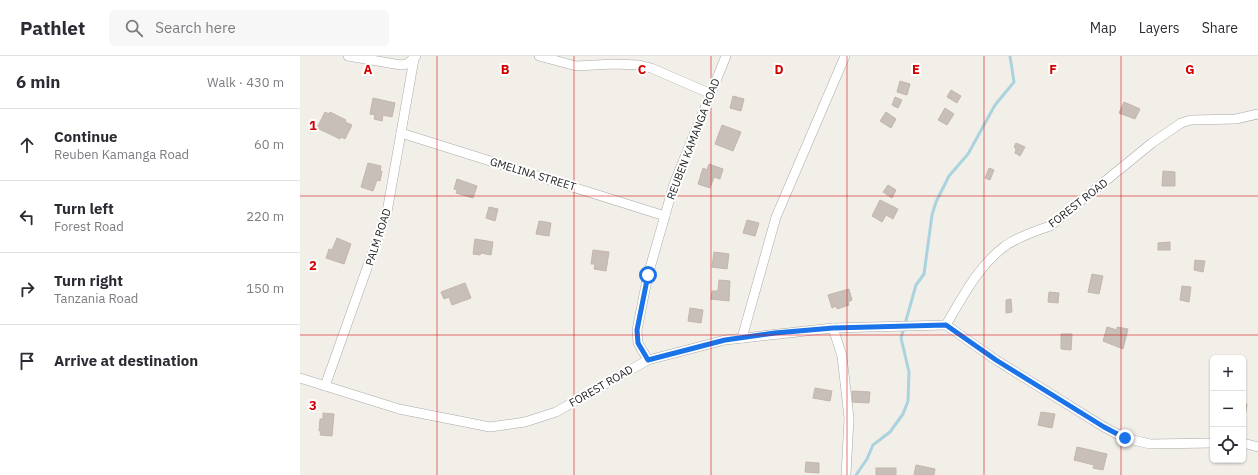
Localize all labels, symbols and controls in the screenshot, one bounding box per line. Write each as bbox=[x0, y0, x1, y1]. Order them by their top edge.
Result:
search box bbox=[109, 10, 389, 46]
text: Pathlet bbox=[20, 16, 85, 40]
icon: search bbox=[123, 17, 145, 39]
text: Search here bbox=[155, 18, 236, 37]
text: Map bbox=[1090, 19, 1117, 37]
text: Layers bbox=[1139, 19, 1180, 37]
text: Share bbox=[1202, 19, 1238, 37]
text: A bbox=[364, 61, 373, 78]
text: B bbox=[501, 61, 510, 78]
text: C bbox=[638, 61, 647, 78]
text: D bbox=[774, 61, 784, 78]
text: E bbox=[912, 61, 920, 78]
text: F bbox=[1049, 61, 1057, 78]
text: G bbox=[1185, 61, 1195, 78]
text: 6 min bbox=[16, 71, 60, 93]
text: Walk · 430 m bbox=[207, 74, 284, 91]
street label: REUBEN KAMANGA ROAD bbox=[663, 76, 723, 202]
text: 1 bbox=[309, 117, 317, 134]
text: Continue bbox=[54, 127, 118, 146]
icon: ahead bbox=[16, 134, 38, 156]
text: 60 m bbox=[254, 136, 284, 153]
text: Reuben Kamanga Road bbox=[54, 146, 189, 163]
street label: GMELINA STREET bbox=[488, 154, 578, 194]
street label: FOREST ROAD bbox=[1046, 176, 1110, 230]
text: Turn left bbox=[54, 199, 114, 218]
icon: left bbox=[16, 206, 38, 228]
street label: PALM ROAD bbox=[362, 207, 394, 267]
text: 220 m bbox=[246, 208, 284, 225]
text: Forest Road bbox=[54, 218, 124, 235]
text: 2 bbox=[309, 257, 317, 274]
route start bbox=[639, 266, 657, 284]
text: Turn right bbox=[54, 271, 123, 290]
icon: right bbox=[16, 278, 38, 300]
text: 150 m bbox=[246, 280, 284, 297]
text: Tanzania Road bbox=[54, 290, 138, 307]
icon: arrive bbox=[16, 350, 38, 372]
text: Arrive at destination bbox=[54, 351, 198, 370]
map controls bbox=[1210, 355, 1246, 463]
button: + bbox=[1210, 355, 1246, 391]
street label: FOREST ROAD bbox=[567, 362, 635, 410]
button: − bbox=[1210, 391, 1246, 427]
text: 3 bbox=[309, 397, 317, 414]
button: locate bbox=[1210, 427, 1246, 463]
route end bbox=[1116, 429, 1134, 447]

